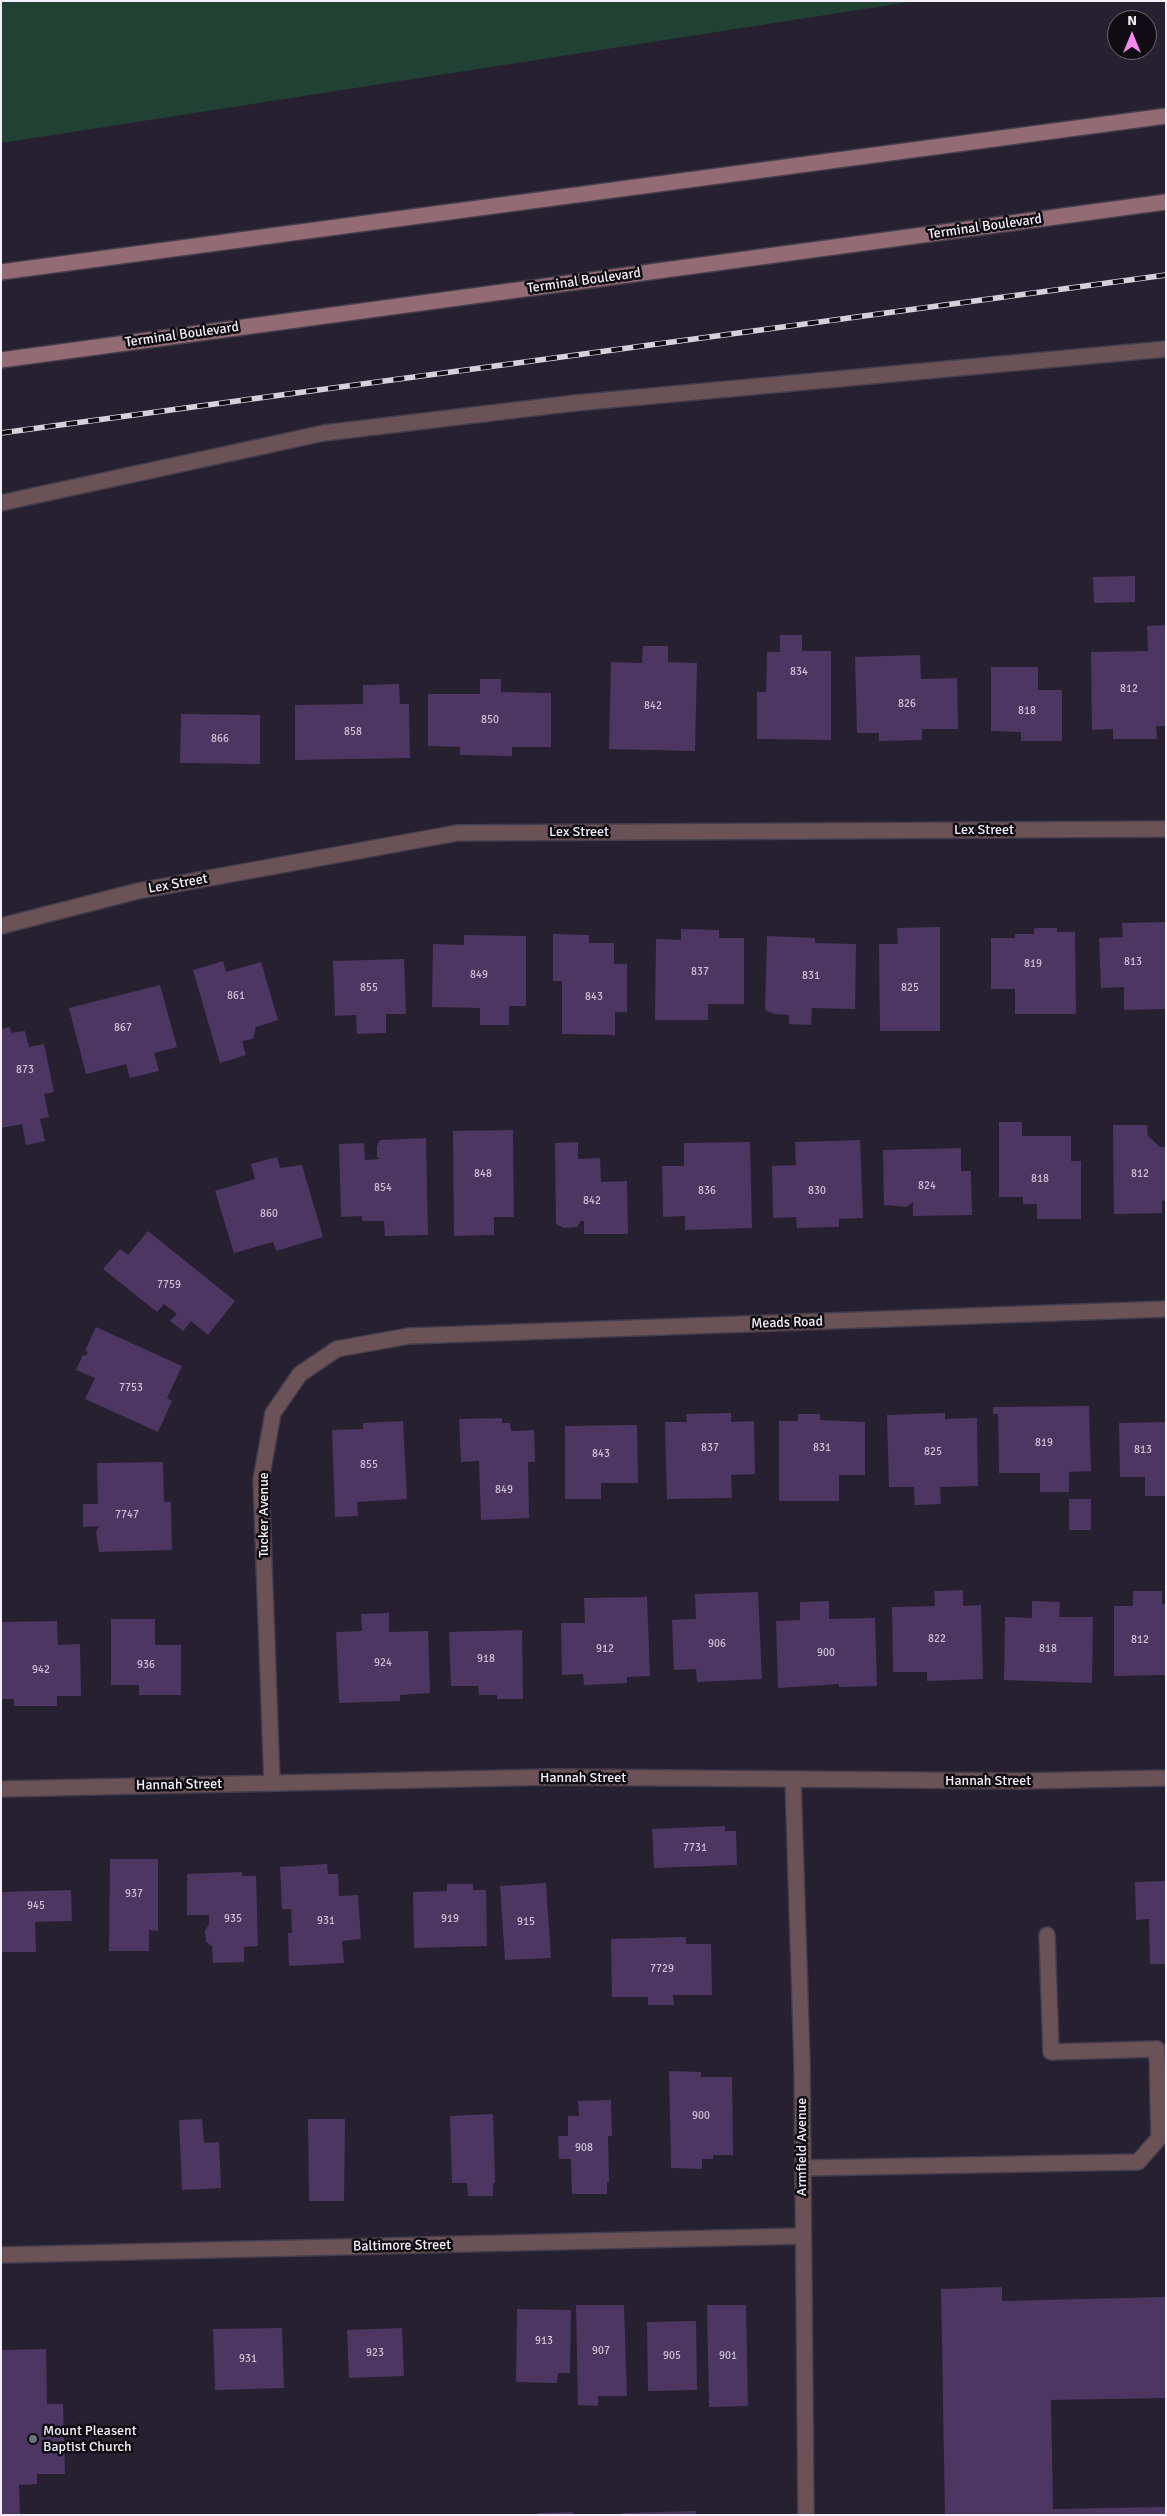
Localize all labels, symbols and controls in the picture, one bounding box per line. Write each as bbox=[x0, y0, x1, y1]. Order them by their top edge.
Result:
north arrow bbox=[1107, 10, 1157, 60]
text: N bbox=[1127, 12, 1137, 29]
street label: Terminal Boulevard bbox=[927, 211, 1043, 243]
street label: Terminal Boulevard bbox=[526, 265, 642, 297]
street label: Terminal Boulevard bbox=[124, 319, 240, 351]
house number: 834 bbox=[790, 665, 808, 679]
house number: 812 bbox=[1120, 682, 1138, 696]
house number: 826 bbox=[898, 697, 916, 711]
house number: 842 bbox=[644, 699, 662, 713]
house number: 818 bbox=[1018, 704, 1036, 718]
house number: 850 bbox=[481, 713, 499, 727]
house number: 858 bbox=[344, 725, 362, 739]
house number: 866 bbox=[211, 732, 229, 746]
street label: Lex Street bbox=[954, 822, 1014, 838]
street label: Lex Street bbox=[549, 824, 609, 840]
street label: Lex Street bbox=[147, 871, 209, 897]
house number: 813 bbox=[1124, 955, 1142, 969]
house number: 819 bbox=[1024, 957, 1042, 971]
house number: 837 bbox=[691, 965, 709, 979]
house number: 849 bbox=[470, 968, 488, 982]
house number: 831 bbox=[802, 969, 820, 983]
house number: 855 bbox=[360, 981, 378, 995]
house number: 825 bbox=[901, 981, 919, 995]
house number: 861 bbox=[227, 989, 245, 1003]
house number: 843 bbox=[585, 990, 603, 1004]
house number: 867 bbox=[114, 1021, 132, 1035]
house number: 873 bbox=[16, 1063, 34, 1077]
house number: 848 bbox=[474, 1167, 492, 1181]
house number: 812 bbox=[1131, 1167, 1149, 1181]
house number: 818 bbox=[1031, 1172, 1049, 1186]
house number: 824 bbox=[918, 1179, 936, 1193]
house number: 854 bbox=[374, 1181, 392, 1195]
house number: 836 bbox=[698, 1184, 716, 1198]
house number: 830 bbox=[808, 1184, 826, 1198]
house number: 842 bbox=[583, 1194, 601, 1208]
house number: 860 bbox=[260, 1207, 278, 1221]
house number: 7759 bbox=[157, 1278, 181, 1292]
street label: Meads Road bbox=[751, 1313, 823, 1333]
house number: 7753 bbox=[119, 1381, 143, 1395]
house number: 819 bbox=[1035, 1436, 1053, 1450]
house number: 837 bbox=[701, 1441, 719, 1455]
house number: 831 bbox=[813, 1441, 831, 1455]
house number: 813 bbox=[1134, 1443, 1152, 1457]
house number: 825 bbox=[924, 1445, 942, 1459]
house number: 843 bbox=[592, 1447, 610, 1461]
house number: 855 bbox=[360, 1458, 378, 1472]
street label: Tucker Avenue bbox=[256, 1472, 272, 1558]
house number: 849 bbox=[495, 1483, 513, 1497]
house number: 7747 bbox=[115, 1508, 139, 1522]
house number: 822 bbox=[928, 1632, 946, 1646]
house number: 812 bbox=[1131, 1633, 1149, 1647]
house number: 906 bbox=[708, 1637, 726, 1651]
house number: 912 bbox=[596, 1642, 614, 1656]
house number: 818 bbox=[1039, 1642, 1057, 1656]
house number: 900 bbox=[817, 1646, 835, 1660]
house number: 918 bbox=[477, 1652, 495, 1666]
house number: 924 bbox=[374, 1656, 392, 1670]
house number: 936 bbox=[137, 1658, 155, 1672]
house number: 942 bbox=[32, 1663, 50, 1677]
street label: Hannah Street bbox=[540, 1770, 626, 1786]
street label: Hannah Street bbox=[945, 1773, 1031, 1789]
street label: Hannah Street bbox=[136, 1776, 222, 1794]
house number: 7731 bbox=[683, 1841, 707, 1855]
house number: 937 bbox=[125, 1887, 143, 1901]
house number: 945 bbox=[27, 1899, 45, 1913]
house number: 935 bbox=[224, 1912, 242, 1926]
house number: 919 bbox=[441, 1912, 459, 1926]
house number: 931 bbox=[317, 1914, 335, 1928]
house number: 915 bbox=[517, 1915, 535, 1929]
house number: 7729 bbox=[650, 1962, 674, 1976]
street label: Armfield Avenue bbox=[794, 2098, 810, 2196]
house number: 900 bbox=[692, 2109, 710, 2123]
house number: 908 bbox=[575, 2141, 593, 2155]
street label: Baltimore Street bbox=[353, 2237, 451, 2255]
house number: 913 bbox=[535, 2334, 553, 2348]
house number: 907 bbox=[592, 2344, 610, 2358]
house number: 923 bbox=[366, 2346, 384, 2360]
house number: 905 bbox=[663, 2349, 681, 2363]
house number: 901 bbox=[719, 2349, 737, 2363]
house number: 931 bbox=[239, 2352, 257, 2366]
place label: Mount Pleasent Baptist Church bbox=[43, 2423, 137, 2456]
marker: Mount Pleasent Baptist Church bbox=[27, 2433, 39, 2445]

